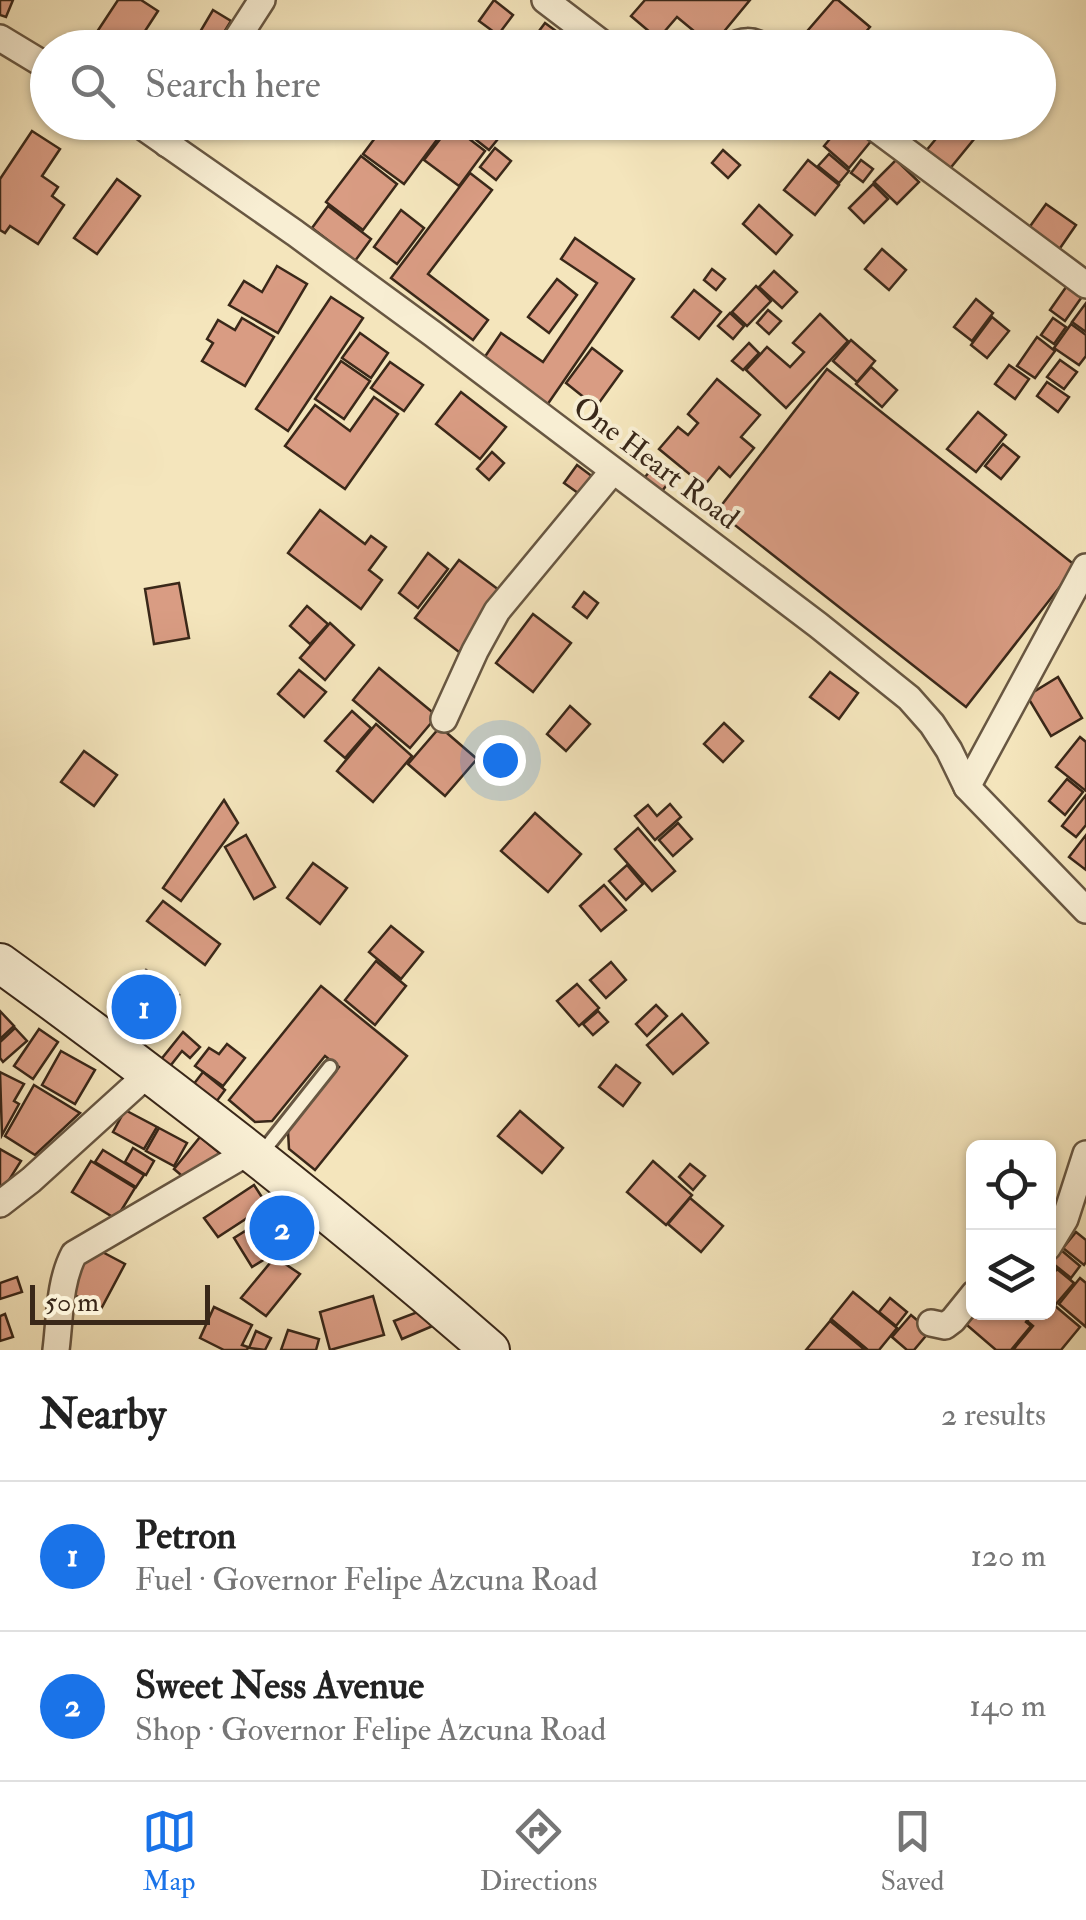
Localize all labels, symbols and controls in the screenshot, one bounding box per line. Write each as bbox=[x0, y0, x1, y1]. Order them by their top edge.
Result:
search box bbox=[30, 30, 1056, 140]
icon: search bbox=[65, 58, 120, 113]
text: Search here bbox=[145, 61, 321, 109]
street label: One Heart Road bbox=[566, 389, 746, 537]
your location bbox=[475, 735, 526, 786]
pin: 1 bbox=[112, 970, 176, 1044]
map controls bbox=[966, 1140, 1056, 1320]
button: locate bbox=[966, 1140, 1056, 1230]
pin: 2 bbox=[250, 1190, 314, 1266]
button: layers bbox=[966, 1230, 1056, 1320]
scale bar bbox=[30, 1280, 210, 1324]
text: 50 m bbox=[45, 1285, 99, 1320]
text: Nearby bbox=[40, 1389, 166, 1441]
text: 2 results bbox=[941, 1395, 1046, 1435]
text: Petron bbox=[135, 1512, 236, 1560]
text: 1 bbox=[67, 1536, 78, 1576]
text: 120 m bbox=[970, 1536, 1046, 1576]
text: Fuel · Governor Felipe Azcuna Road bbox=[135, 1560, 598, 1600]
text: Sweet Ness Avenue bbox=[135, 1662, 424, 1710]
text: 2 bbox=[64, 1686, 81, 1726]
text: 140 m bbox=[969, 1686, 1046, 1726]
text: Shop · Governor Felipe Azcuna Road bbox=[135, 1710, 606, 1750]
tab: Map bbox=[142, 1804, 197, 1899]
tab: Directions bbox=[480, 1804, 597, 1899]
tab: Saved bbox=[880, 1804, 944, 1899]

